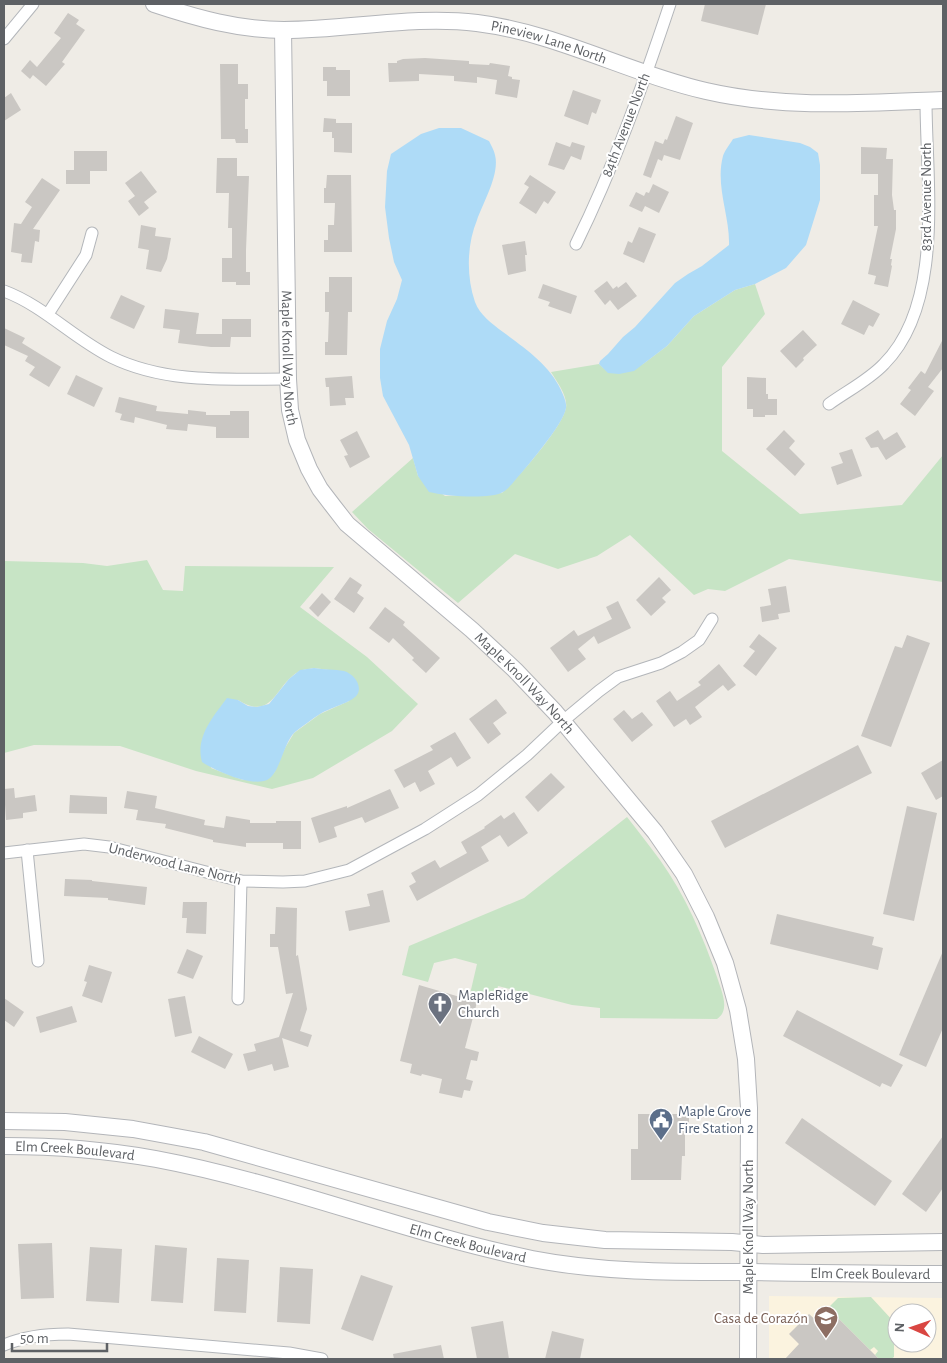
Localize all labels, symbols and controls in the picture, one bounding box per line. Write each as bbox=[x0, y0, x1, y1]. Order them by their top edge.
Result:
street label: Pineview Lane North bbox=[490, 18, 609, 66]
street label: 84th Avenue North bbox=[599, 71, 653, 179]
street label: 83rd Avenue North bbox=[919, 142, 934, 252]
street label: Maple Knoll Way North bbox=[279, 290, 301, 427]
street label: Maple Knoll Way North bbox=[472, 629, 577, 737]
street label: Underwood Lane North bbox=[107, 840, 243, 888]
place label: MapleRidge Church bbox=[458, 988, 528, 1020]
church icon: MapleRidge Church bbox=[427, 991, 453, 1025]
place label: Maple Grove Fire Station 2 bbox=[678, 1104, 754, 1136]
public building icon: Maple Grove Fire Station 2 bbox=[648, 1107, 674, 1141]
street label: Elm Creek Boulevard bbox=[15, 1139, 136, 1163]
street label: Maple Knoll Way North bbox=[741, 1159, 756, 1295]
street label: Elm Creek Boulevard bbox=[408, 1221, 528, 1265]
street label: Elm Creek Boulevard bbox=[810, 1265, 931, 1281]
north arrow bbox=[887, 1303, 937, 1353]
school or university icon: Casa de Corazón bbox=[813, 1305, 839, 1339]
place label: Casa de Corazón bbox=[714, 1311, 808, 1326]
scale bar bbox=[12, 1320, 108, 1352]
text: N bbox=[893, 1322, 907, 1333]
text: 50 m bbox=[20, 1331, 49, 1346]

